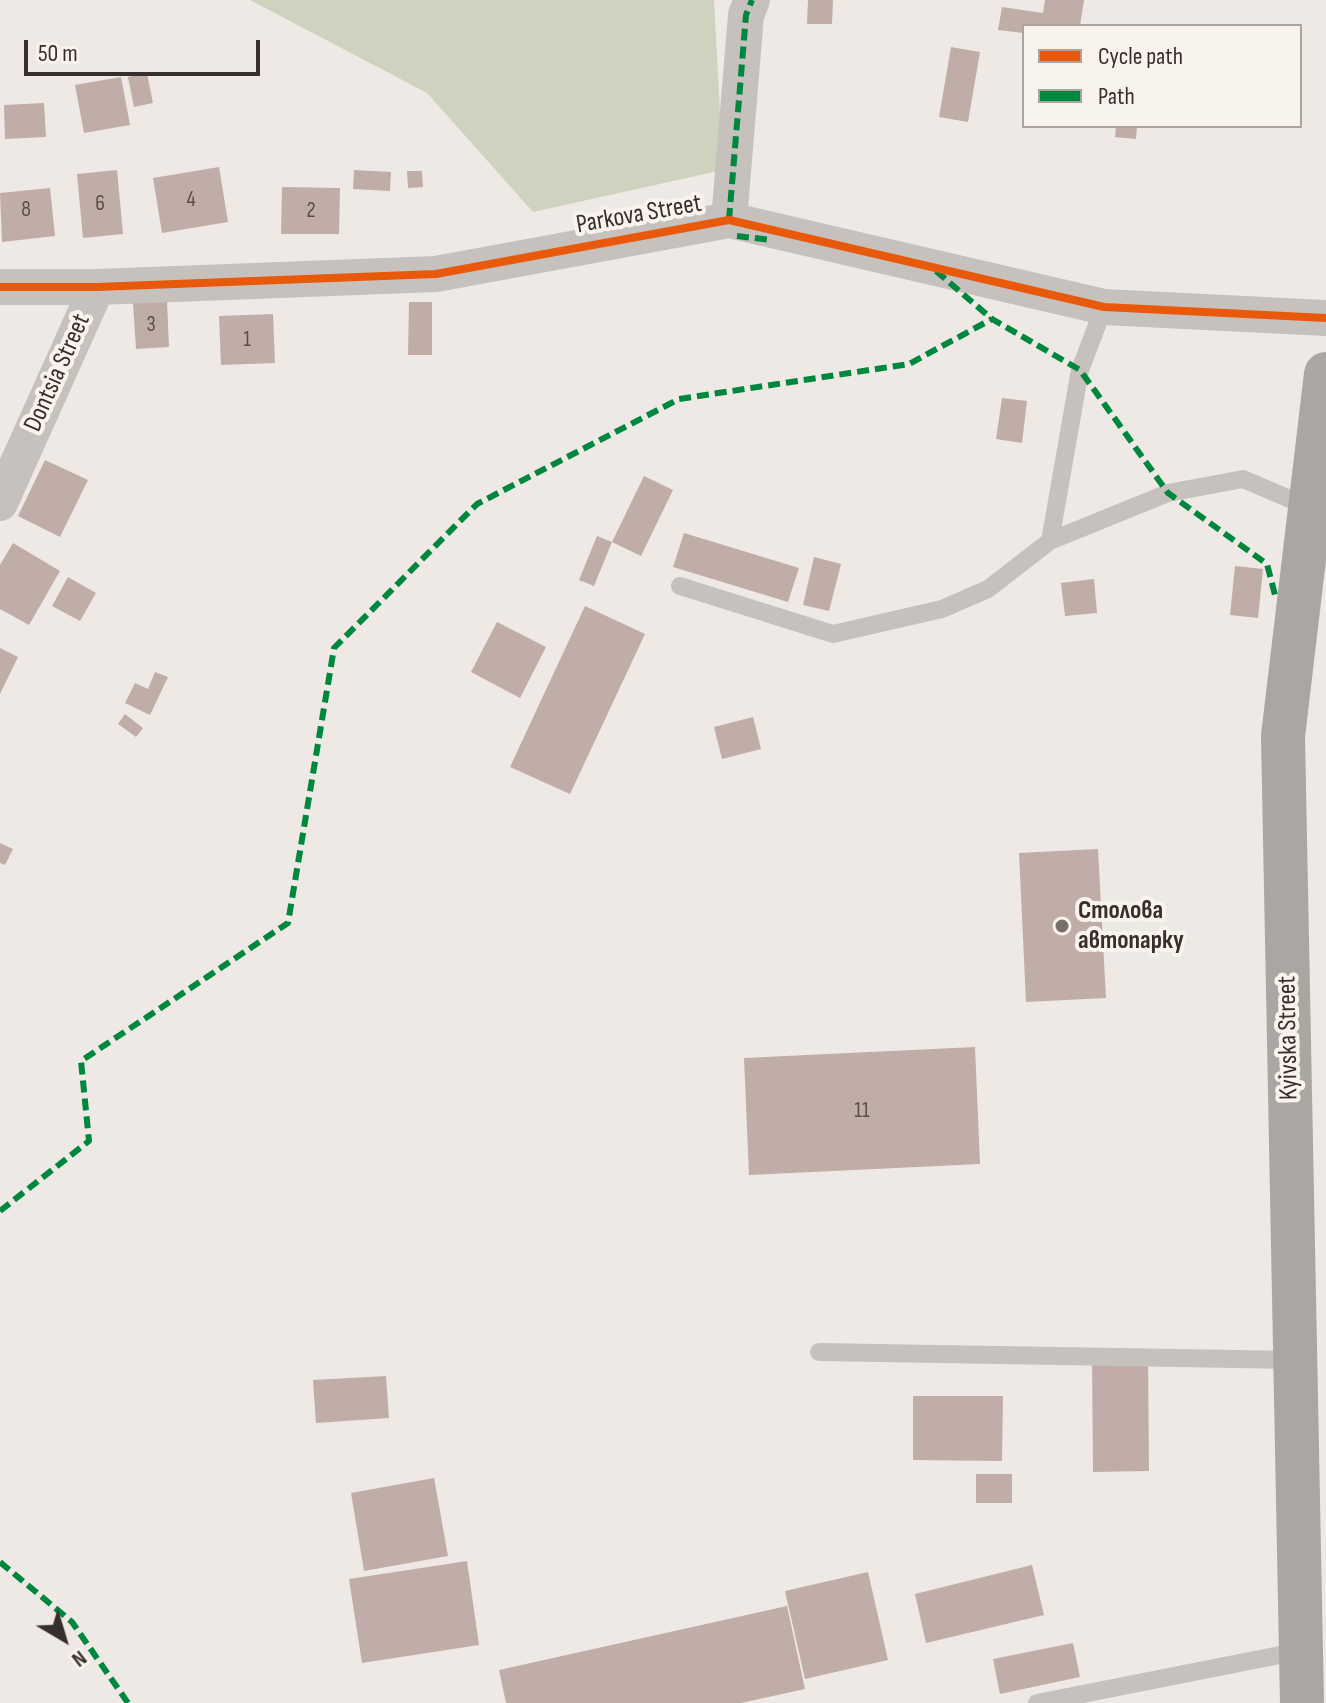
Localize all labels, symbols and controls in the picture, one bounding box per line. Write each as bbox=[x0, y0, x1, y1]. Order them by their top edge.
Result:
scale bar bbox=[28, 24, 264, 74]
legend bbox=[1022, 24, 1302, 128]
text: 50 m bbox=[38, 39, 78, 68]
text: Cycle path bbox=[1098, 42, 1183, 71]
text: Path bbox=[1098, 82, 1135, 111]
house number: 4 bbox=[186, 187, 196, 213]
street label: Parkova Street bbox=[574, 189, 704, 241]
house number: 6 bbox=[95, 191, 105, 217]
house number: 8 bbox=[21, 197, 31, 223]
house number: 2 bbox=[306, 198, 316, 224]
street label: Dontsia Street bbox=[18, 309, 98, 437]
house number: 3 bbox=[146, 312, 156, 338]
house number: 1 bbox=[243, 327, 251, 353]
place label: Столова автопарку bbox=[1078, 895, 1184, 956]
marker: Столова автопарку bbox=[1053, 917, 1071, 935]
street label: Kyivska Street bbox=[1272, 976, 1306, 1100]
house number: 11 bbox=[854, 1098, 870, 1124]
north arrow bbox=[24, 1599, 104, 1679]
text: N bbox=[66, 1644, 92, 1673]

